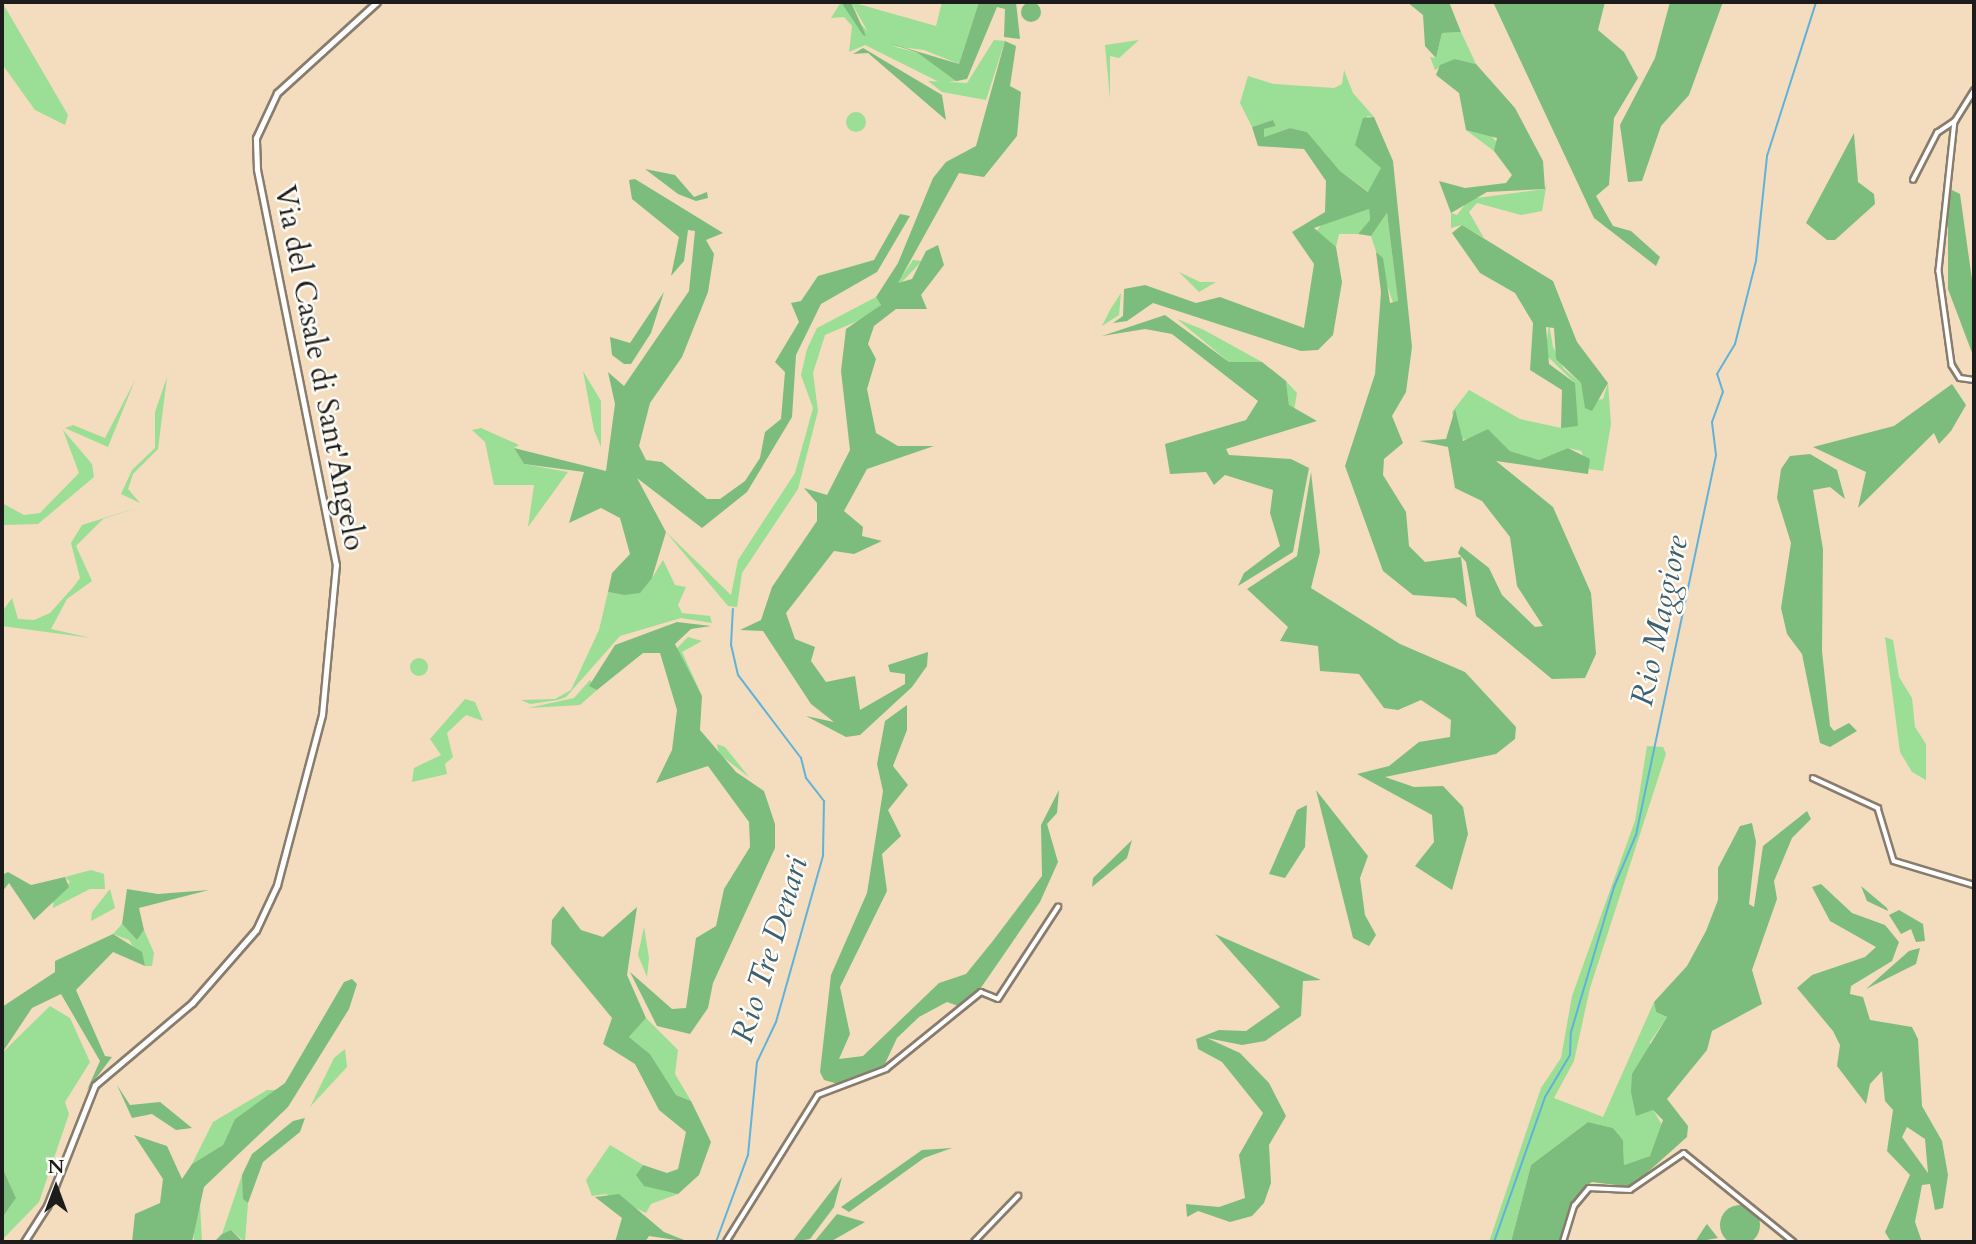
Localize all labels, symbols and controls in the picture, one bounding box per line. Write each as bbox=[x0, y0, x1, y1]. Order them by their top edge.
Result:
street label: Via del Casale di Sant'Angelo bbox=[266, 182, 372, 554]
water label: Rio Maggiore bbox=[1623, 532, 1697, 710]
water label: Rio Tre Denari bbox=[723, 852, 817, 1048]
north arrow bbox=[21, 1153, 91, 1223]
text: N bbox=[48, 1154, 64, 1180]

